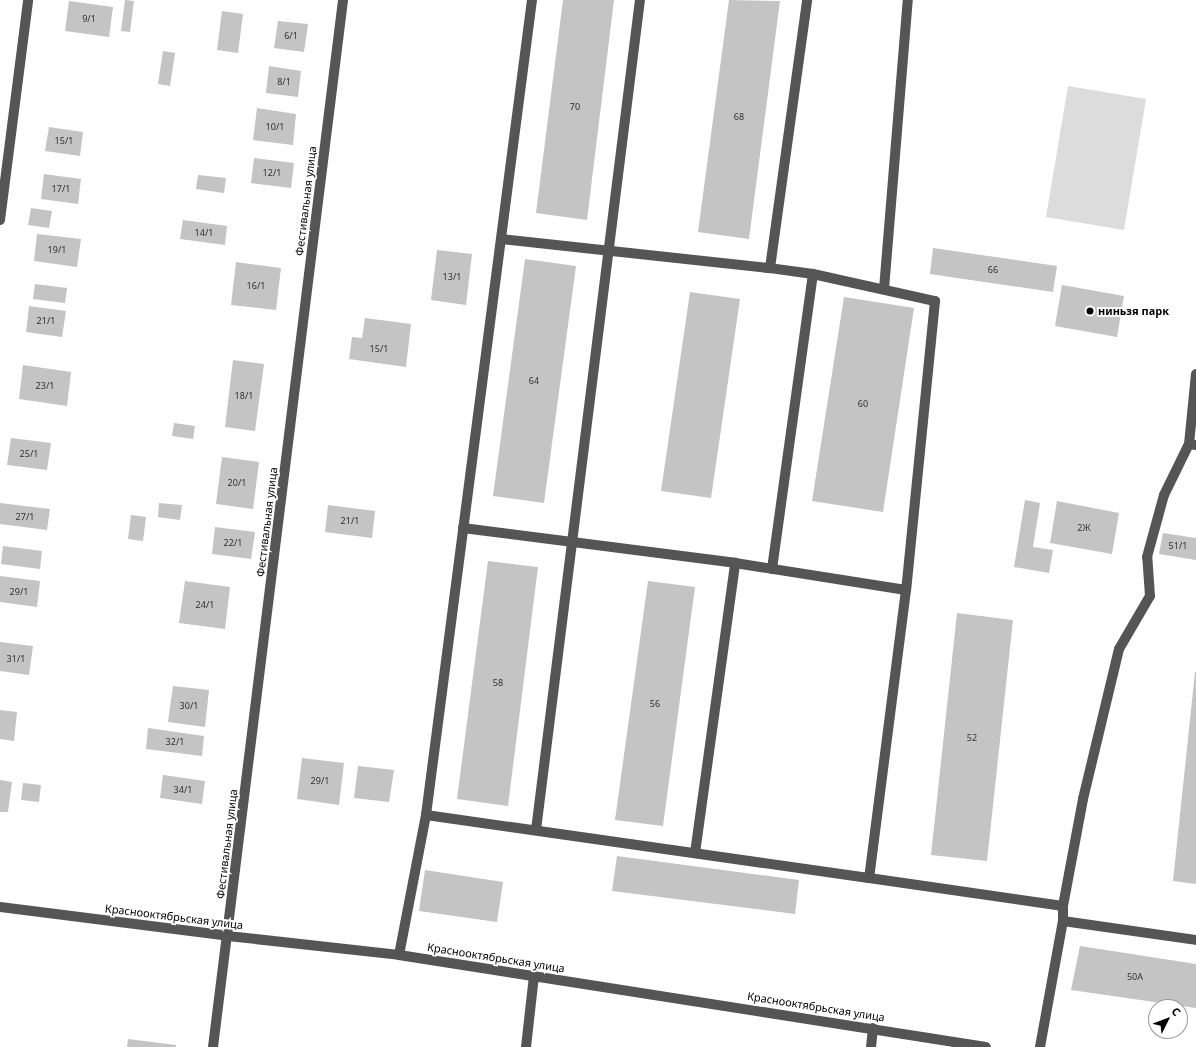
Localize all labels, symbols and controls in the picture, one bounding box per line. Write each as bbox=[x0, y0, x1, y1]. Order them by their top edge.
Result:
house number: 9/1 bbox=[82, 14, 96, 24]
house number: 6/1 bbox=[284, 31, 298, 41]
house number: 8/1 bbox=[277, 77, 291, 87]
house number: 70 bbox=[570, 102, 580, 112]
house number: 68 bbox=[734, 112, 744, 122]
house number: 10/1 bbox=[266, 122, 284, 132]
house number: 15/1 bbox=[55, 136, 73, 146]
street label: Фестивальная улица bbox=[293, 145, 319, 257]
house number: 12/1 bbox=[263, 168, 281, 178]
house number: 17/1 bbox=[52, 184, 70, 194]
house number: 14/1 bbox=[195, 228, 213, 238]
house number: 19/1 bbox=[48, 245, 66, 255]
house number: 66 bbox=[988, 265, 998, 275]
house number: 13/1 bbox=[443, 272, 461, 282]
house number: 16/1 bbox=[247, 281, 265, 291]
place label: ниньзя парк bbox=[1098, 304, 1169, 318]
marker: ниньзя парк bbox=[1085, 306, 1095, 316]
house number: 21/1 bbox=[37, 316, 55, 326]
house number: 15/1 bbox=[370, 344, 388, 354]
house number: 64 bbox=[529, 376, 539, 386]
house number: 23/1 bbox=[36, 381, 54, 391]
house number: 18/1 bbox=[235, 391, 253, 401]
house number: 60 bbox=[858, 399, 868, 409]
house number: 25/1 bbox=[20, 449, 38, 459]
street label: Фестивальная улица bbox=[254, 466, 280, 578]
house number: 20/1 bbox=[228, 478, 246, 488]
house number: 27/1 bbox=[16, 512, 34, 522]
house number: 21/1 bbox=[341, 516, 359, 526]
house number: 2Ж bbox=[1077, 523, 1091, 533]
house number: 22/1 bbox=[224, 538, 242, 548]
house number: 51/1 bbox=[1169, 541, 1187, 551]
house number: 29/1 bbox=[10, 587, 28, 597]
house number: 24/1 bbox=[196, 600, 214, 610]
house number: 31/1 bbox=[7, 654, 25, 664]
house number: 58 bbox=[493, 678, 503, 688]
house number: 56 bbox=[650, 699, 660, 709]
house number: 30/1 bbox=[180, 701, 198, 711]
house number: 52 bbox=[967, 733, 977, 743]
house number: 32/1 bbox=[166, 737, 184, 747]
house number: 29/1 bbox=[311, 776, 329, 786]
house number: 34/1 bbox=[174, 785, 192, 795]
street label: Фестивальная улица bbox=[214, 788, 240, 900]
street label: Краснооктябрьская улица bbox=[104, 902, 244, 932]
street label: Краснооктябрьская улица bbox=[426, 941, 566, 975]
house number: 50А bbox=[1127, 972, 1143, 982]
street label: Краснооктябрьская улица bbox=[746, 990, 886, 1024]
north arrow bbox=[1148, 999, 1188, 1039]
text: С bbox=[1169, 1004, 1184, 1019]

